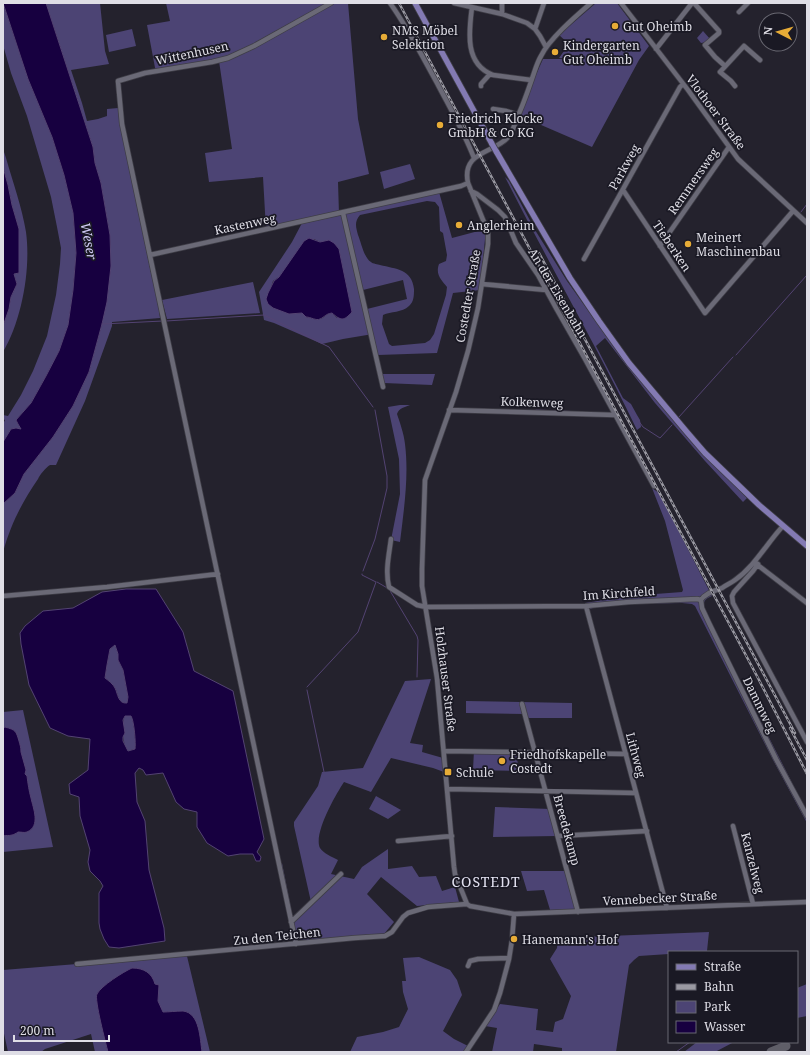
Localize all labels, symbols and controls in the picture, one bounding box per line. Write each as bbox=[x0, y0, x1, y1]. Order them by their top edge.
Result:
north arrow bbox=[758, 12, 798, 52]
place label: Gut Oheimb bbox=[623, 18, 692, 35]
marker: Gut Oheimb bbox=[610, 21, 620, 31]
place label: NMS Möbel Selektion bbox=[392, 22, 458, 53]
text: N bbox=[760, 25, 776, 36]
marker: NMS Möbel Selektion bbox=[379, 32, 389, 42]
street label: Wittenhusen bbox=[154, 37, 230, 69]
place label: Kindergarten Gut Oheimb bbox=[563, 37, 640, 68]
marker: Kindergarten Gut Oheimb bbox=[550, 47, 560, 57]
street label: Vlothoer Straße bbox=[682, 71, 750, 153]
place label: Friedrich Klocke GmbH & Co KG bbox=[448, 110, 543, 141]
marker: Friedrich Klocke GmbH & Co KG bbox=[435, 120, 445, 130]
street label: Parkweg bbox=[604, 141, 644, 193]
street label: Remmersweg bbox=[664, 144, 723, 218]
street label: Kastenweg bbox=[213, 209, 278, 239]
place label: Anglerheim bbox=[467, 217, 535, 234]
street label: Tieberken bbox=[649, 217, 695, 275]
marker: Anglerheim bbox=[454, 220, 464, 230]
water label: Weser bbox=[77, 221, 102, 262]
place label: Meinert Maschinenbau bbox=[696, 229, 781, 260]
marker: Meinert Maschinenbau bbox=[683, 239, 693, 249]
street label: An der Eisenbahn bbox=[524, 245, 592, 341]
street label: Costedter Straße bbox=[451, 248, 485, 344]
street label: Kolkenweg bbox=[500, 392, 564, 412]
street label: Im Kirchfeld bbox=[582, 582, 656, 604]
street label: Holzhauser Straße bbox=[431, 625, 461, 733]
street label: Dammweg bbox=[739, 674, 781, 737]
street label: Lithweg bbox=[622, 730, 650, 780]
place label: Friedhofskapelle Costedt bbox=[510, 746, 606, 777]
marker: Friedhofskapelle Costedt bbox=[497, 756, 507, 766]
place label: Schule bbox=[456, 764, 494, 781]
marker: Schule bbox=[443, 767, 453, 777]
street label: Breedekamp bbox=[549, 793, 585, 867]
street label: Kanzelweg bbox=[737, 831, 769, 896]
district label: COSTEDT bbox=[451, 872, 521, 891]
street label: Vennebecker Straße bbox=[602, 887, 718, 909]
street label: Zu den Teichen bbox=[233, 923, 321, 949]
place label: Hanemann's Hof bbox=[522, 931, 619, 948]
marker: Hanemann's Hof bbox=[509, 934, 519, 944]
legend bbox=[668, 951, 798, 1043]
text: Straße bbox=[704, 958, 741, 975]
text: Bahn bbox=[704, 978, 734, 995]
text: Park bbox=[704, 998, 732, 1015]
scale bar bbox=[14, 1017, 109, 1043]
text: Wasser bbox=[704, 1018, 746, 1035]
text: 200 m bbox=[20, 1022, 55, 1039]

